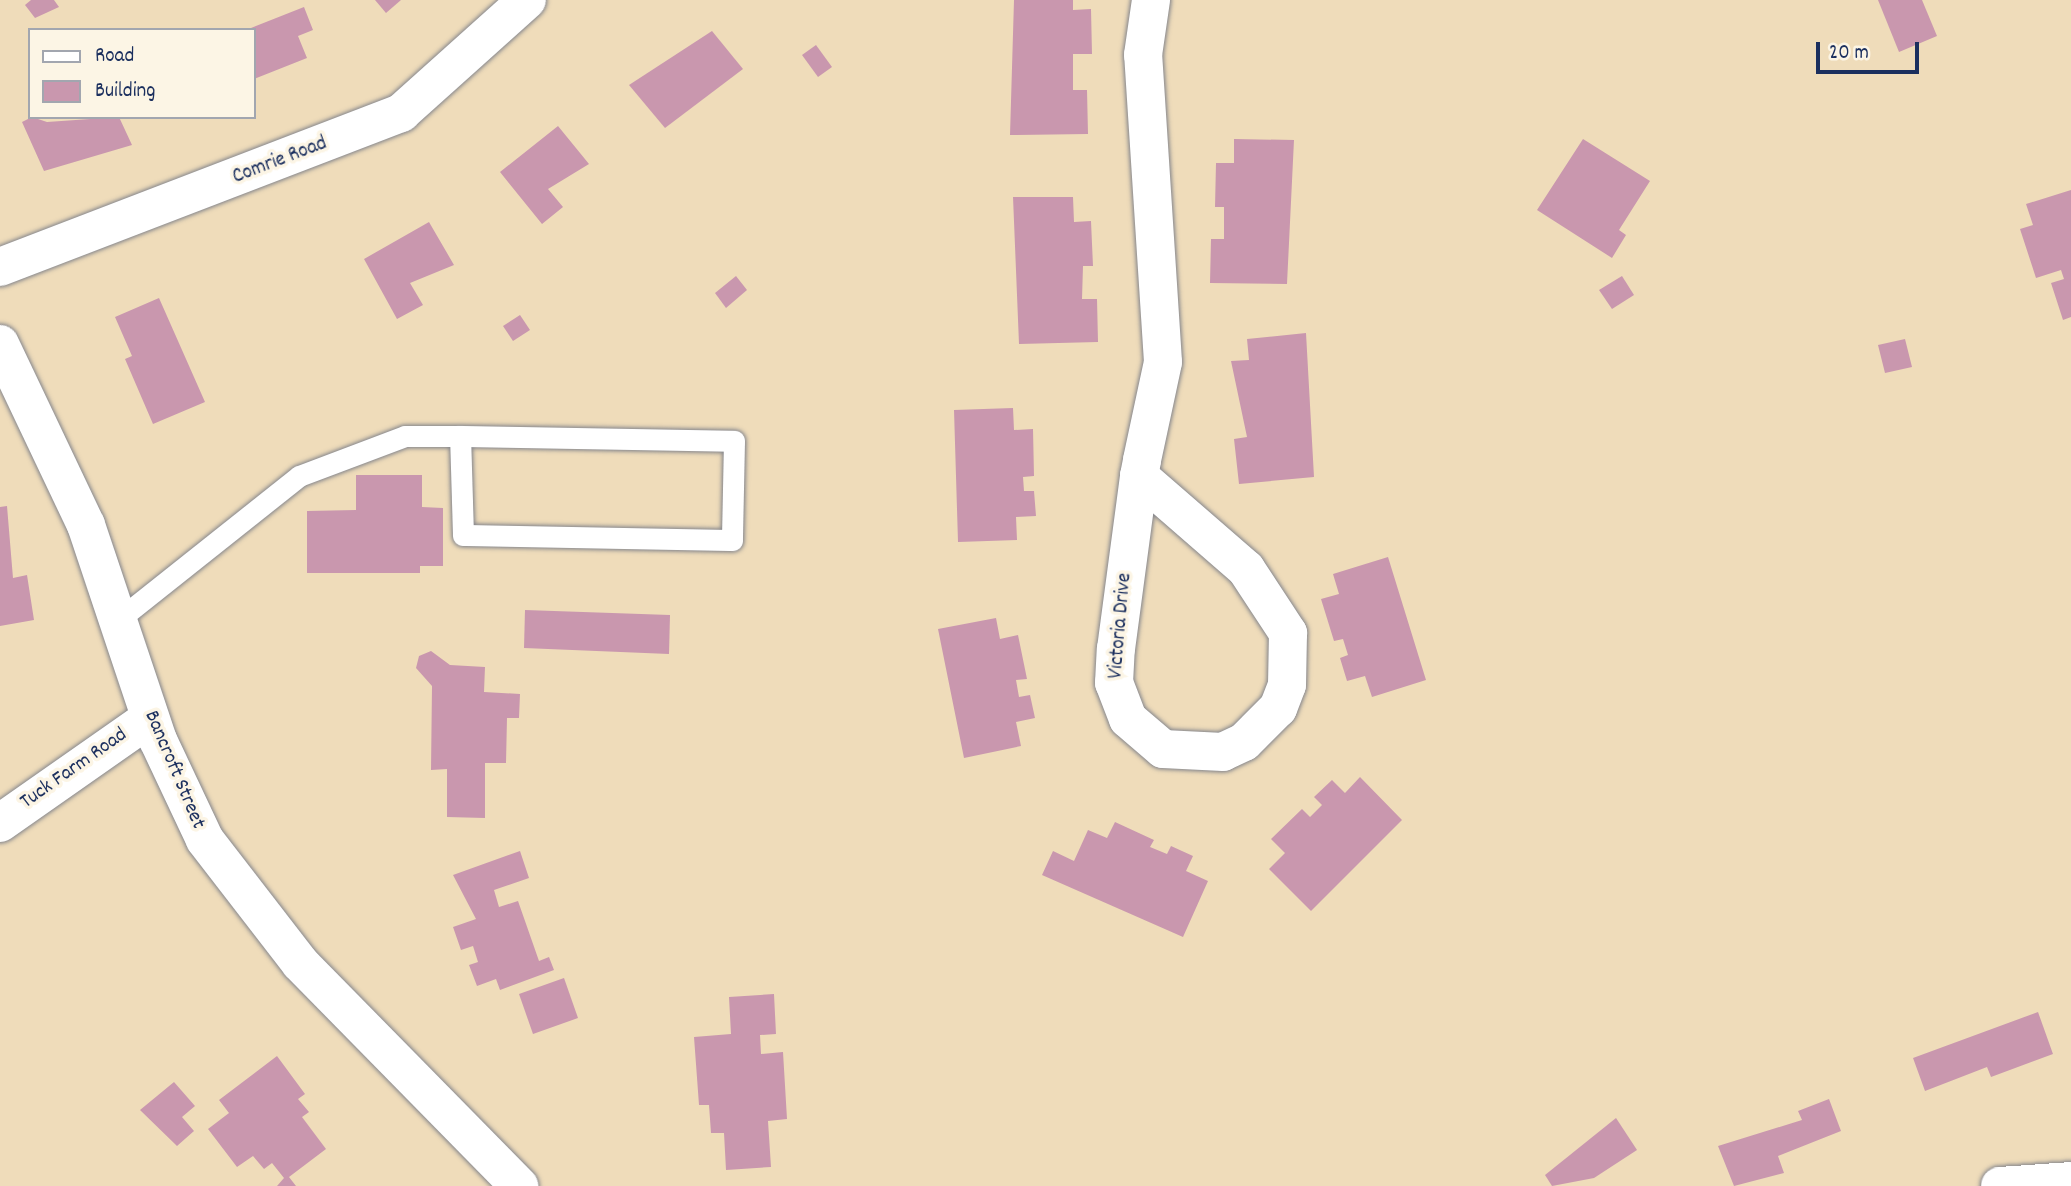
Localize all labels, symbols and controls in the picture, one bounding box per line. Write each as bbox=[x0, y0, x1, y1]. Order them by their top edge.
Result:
legend bbox=[28, 28, 256, 119]
scale bar bbox=[1819, 28, 1922, 72]
text: 20 m bbox=[1829, 39, 1869, 69]
text: Road bbox=[95, 42, 134, 72]
text: Building bbox=[95, 77, 155, 107]
street label: Comrie Road bbox=[229, 131, 331, 191]
street label: Victoria Drive bbox=[1104, 572, 1138, 680]
street label: Bancroft Street bbox=[138, 707, 210, 833]
street label: Tuck Farm Road bbox=[16, 723, 132, 815]

